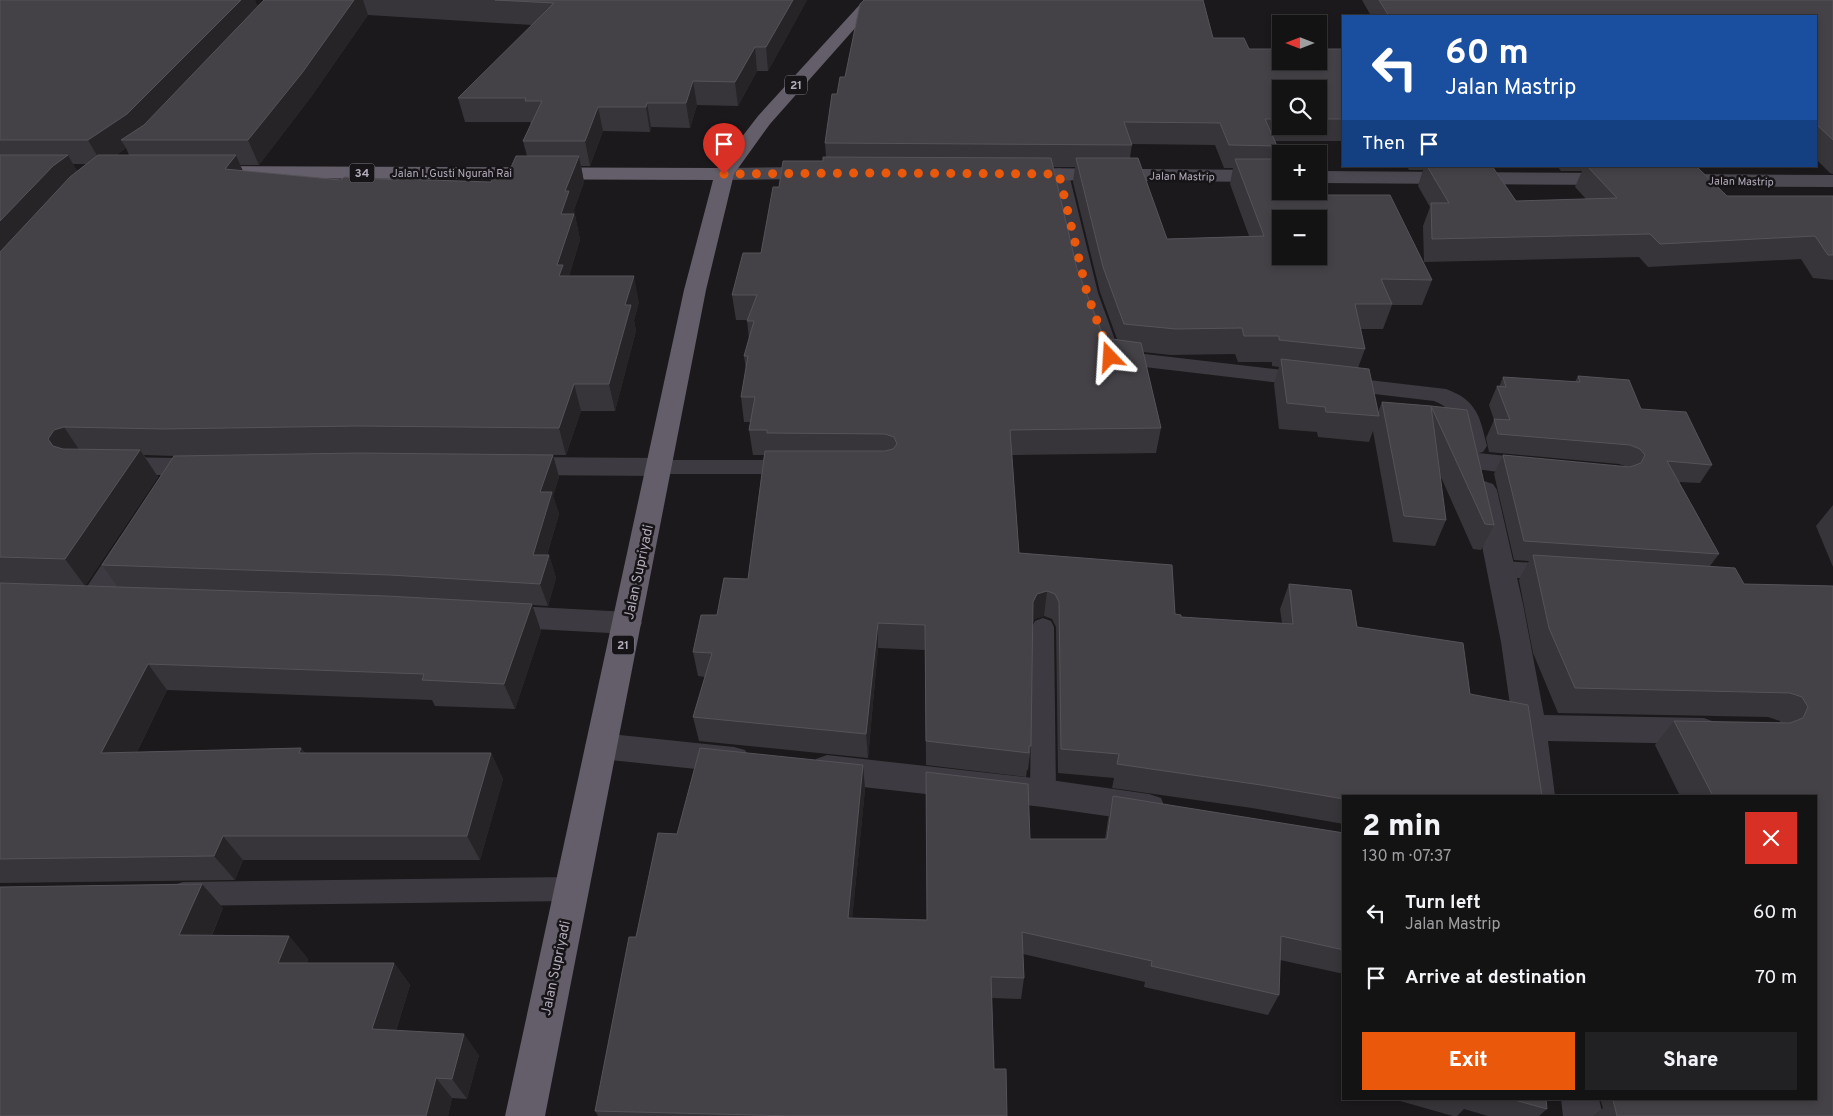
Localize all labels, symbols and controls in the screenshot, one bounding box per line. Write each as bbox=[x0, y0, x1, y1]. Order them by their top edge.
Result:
north arrow bbox=[1272, 15, 1328, 70]
map controls bbox=[1272, 15, 1327, 265]
text: 60 m bbox=[1445, 32, 1529, 76]
icon: left bbox=[1362, 35, 1427, 100]
text: Jalan Mastrip bbox=[1445, 75, 1576, 102]
road number: 21 bbox=[785, 76, 807, 94]
button: search bbox=[1272, 80, 1327, 135]
pin bbox=[703, 123, 745, 174]
icon: arrive bbox=[710, 130, 738, 158]
icon: arrive bbox=[1415, 130, 1443, 158]
text: Then bbox=[1362, 132, 1405, 156]
button: + bbox=[1272, 145, 1327, 200]
road number: 34 bbox=[350, 164, 374, 182]
street label: Jalan I. Gusti Ngurah Rai bbox=[392, 167, 512, 181]
street label: Jalan Mastrip bbox=[1149, 169, 1215, 185]
street label: Jalan Mastrip bbox=[1708, 174, 1774, 190]
button: − bbox=[1272, 210, 1327, 265]
position arrow bbox=[1083, 330, 1135, 382]
street label: Jalan Supriyadi bbox=[621, 523, 658, 621]
road number: 21 bbox=[612, 636, 634, 654]
text: 2 min bbox=[1362, 809, 1441, 846]
button: close bbox=[1745, 812, 1797, 864]
text: 130 m · 07:37 bbox=[1362, 847, 1451, 867]
text: Turn left bbox=[1405, 891, 1481, 915]
icon: left bbox=[1362, 899, 1390, 927]
text: 60 m bbox=[1753, 901, 1797, 925]
text: Jalan Mastrip bbox=[1405, 915, 1501, 935]
street label: Jalan Supriyadi bbox=[538, 919, 575, 1017]
icon: arrive bbox=[1362, 964, 1390, 992]
text: Arrive at destination bbox=[1405, 966, 1586, 990]
text: 70 m bbox=[1755, 966, 1797, 990]
button: Exit bbox=[1362, 1032, 1575, 1090]
button: Share bbox=[1585, 1032, 1797, 1090]

